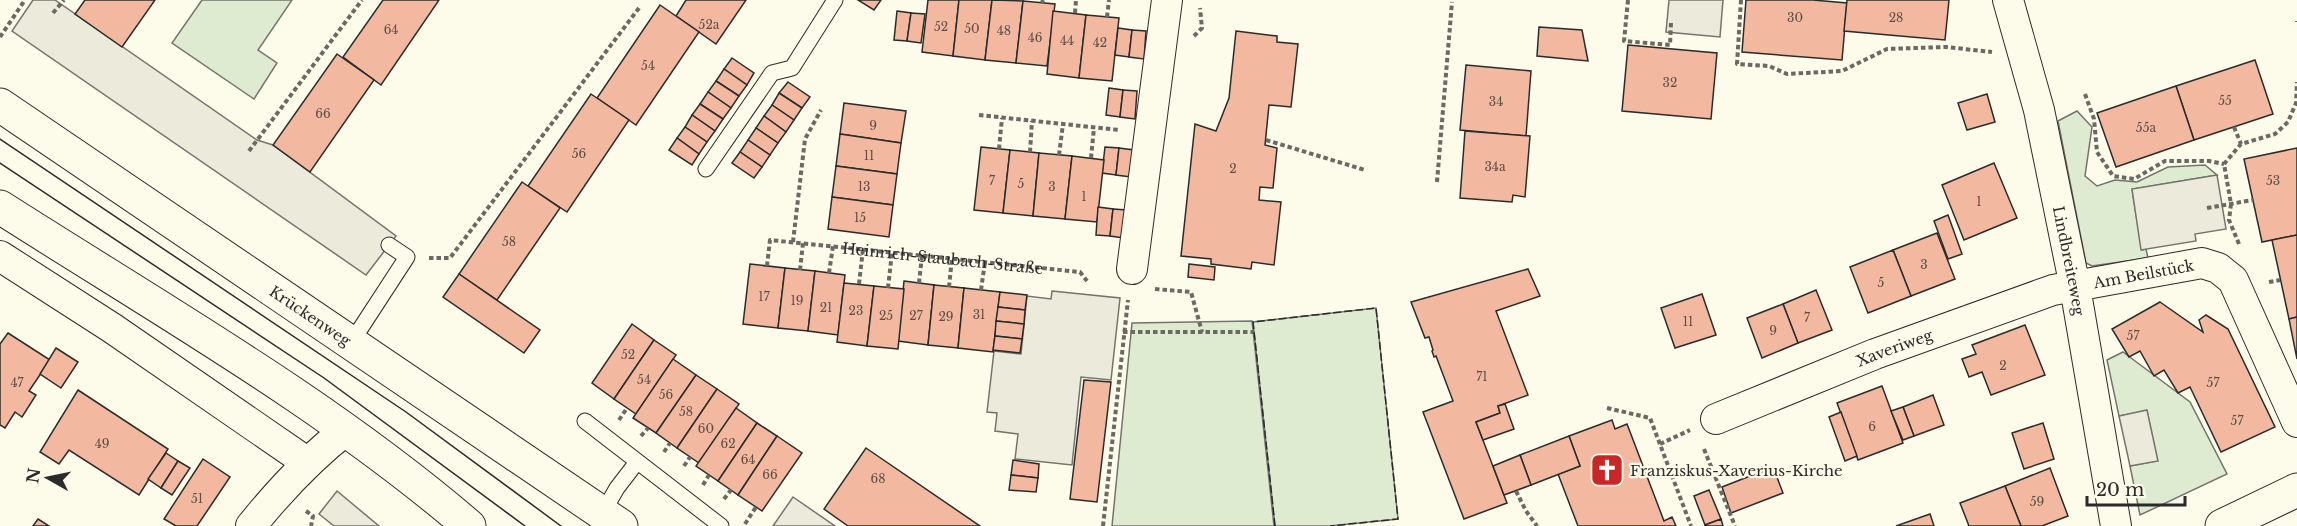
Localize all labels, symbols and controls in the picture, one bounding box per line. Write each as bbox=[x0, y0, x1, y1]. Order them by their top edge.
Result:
house number: 30 bbox=[1787, 10, 1803, 25]
house number: 28 bbox=[1889, 10, 1903, 25]
house number: 52a bbox=[699, 17, 720, 32]
house number: 52 bbox=[934, 19, 948, 34]
house number: 50 bbox=[964, 21, 980, 36]
house number: 64 bbox=[384, 22, 398, 37]
house number: 48 bbox=[997, 23, 1011, 38]
house number: 46 bbox=[1028, 30, 1043, 45]
house number: 44 bbox=[1060, 33, 1074, 48]
house number: 42 bbox=[1093, 35, 1107, 50]
house number: 54 bbox=[641, 58, 655, 73]
house number: 32 bbox=[1663, 75, 1677, 90]
house number: 55 bbox=[2218, 93, 2232, 108]
house number: 34 bbox=[1489, 94, 1503, 109]
house number: 66 bbox=[315, 106, 331, 121]
house number: 9 bbox=[869, 118, 877, 133]
house number: 55a bbox=[2136, 120, 2156, 135]
house number: 56 bbox=[572, 146, 587, 161]
house number: 11 bbox=[864, 148, 874, 163]
house number: 34a bbox=[1484, 159, 1506, 174]
house number: 2 bbox=[1229, 161, 1237, 176]
house number: 7 bbox=[989, 173, 996, 188]
house number: 53 bbox=[2266, 173, 2280, 188]
house number: 5 bbox=[1018, 176, 1025, 191]
house number: 13 bbox=[858, 179, 870, 194]
house number: 3 bbox=[1048, 179, 1056, 194]
house number: 1 bbox=[1081, 189, 1087, 204]
house number: 1 bbox=[1976, 194, 1982, 209]
street label: Lindbreiteweg bbox=[2049, 204, 2089, 318]
house number: 15 bbox=[854, 210, 866, 225]
house number: 58 bbox=[502, 234, 516, 249]
street label: Heinrich-Staubach-Straße bbox=[842, 238, 1044, 278]
street label: Am Beilstück bbox=[2091, 255, 2196, 292]
house number: 3 bbox=[1920, 257, 1928, 272]
house number: 5 bbox=[1878, 275, 1885, 290]
street label: Krückenweg bbox=[266, 281, 356, 350]
house number: 17 bbox=[758, 289, 771, 304]
house number: 19 bbox=[790, 293, 804, 308]
house number: 21 bbox=[820, 300, 832, 315]
house number: 23 bbox=[849, 303, 863, 318]
house number: 31 bbox=[973, 307, 985, 322]
house number: 25 bbox=[879, 308, 893, 323]
house number: 27 bbox=[909, 308, 924, 323]
house number: 29 bbox=[938, 309, 954, 324]
house number: 7 bbox=[1804, 310, 1811, 325]
house number: 11 bbox=[1683, 314, 1693, 329]
house number: 9 bbox=[1769, 323, 1777, 338]
street label: Xaveriweg bbox=[1853, 324, 1936, 370]
house number: 57 bbox=[2127, 328, 2140, 343]
house number: 52 bbox=[621, 347, 635, 362]
house number: 2 bbox=[1999, 358, 2007, 373]
house number: 71 bbox=[1476, 369, 1488, 384]
house number: 54 bbox=[637, 372, 651, 387]
house number: 47 bbox=[10, 375, 24, 390]
house number: 57 bbox=[2207, 375, 2220, 390]
house number: 56 bbox=[659, 387, 674, 402]
house number: 58 bbox=[679, 404, 693, 419]
house number: 57 bbox=[2231, 413, 2244, 428]
house number: 6 bbox=[1868, 419, 1876, 434]
house number: 60 bbox=[698, 421, 714, 436]
house number: 49 bbox=[95, 436, 109, 451]
house number: 62 bbox=[720, 436, 736, 451]
north arrow bbox=[18, 448, 78, 508]
house number: 64 bbox=[741, 452, 755, 467]
church icon: Franziskus-Xaverius-Kirche bbox=[1589, 452, 1625, 488]
place label: Franziskus-Xaverius-Kirche bbox=[1630, 461, 1843, 480]
text: N bbox=[22, 467, 44, 485]
house number: 66 bbox=[762, 467, 778, 482]
scale bar bbox=[2087, 469, 2184, 507]
house number: 68 bbox=[871, 471, 886, 486]
text: 20 m bbox=[2096, 479, 2144, 501]
house number: 51 bbox=[191, 491, 203, 506]
house number: 59 bbox=[2030, 494, 2044, 509]

